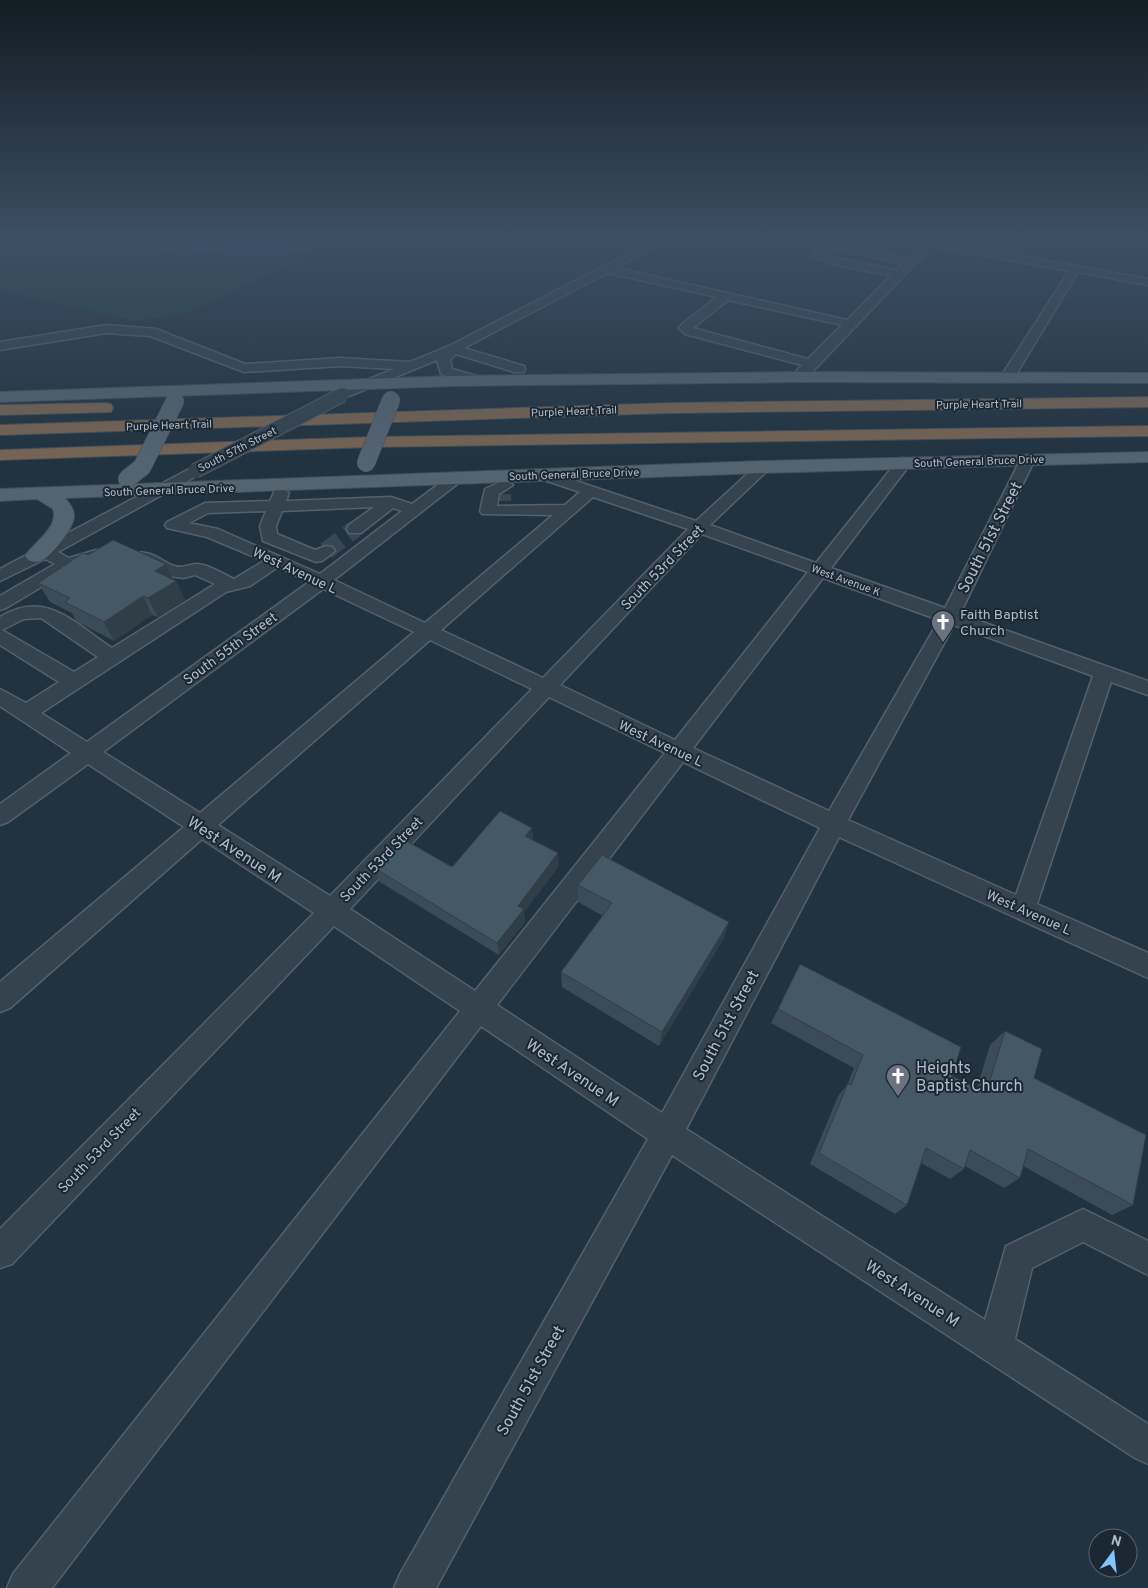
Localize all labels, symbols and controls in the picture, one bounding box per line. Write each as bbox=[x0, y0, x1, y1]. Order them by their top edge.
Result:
street label: Purple Heart Trail bbox=[936, 397, 1022, 413]
street label: Purple Heart Trail bbox=[531, 404, 617, 420]
street label: Purple Heart Trail bbox=[126, 418, 212, 434]
street label: South 57th Street bbox=[196, 424, 279, 476]
street label: South General Bruce Drive bbox=[914, 453, 1045, 471]
street label: South General Bruce Drive bbox=[509, 466, 640, 484]
street label: South 51st Street bbox=[954, 479, 1028, 597]
street label: South General Bruce Drive bbox=[104, 482, 235, 500]
street label: South 53rd Street bbox=[618, 522, 708, 614]
street label: West Avenue L bbox=[249, 544, 339, 598]
street label: West Avenue K bbox=[809, 562, 882, 600]
place label: Faith Baptist Church bbox=[960, 607, 1039, 640]
street label: South 55th Street bbox=[181, 609, 281, 689]
church icon: Faith Baptist Church bbox=[930, 609, 956, 643]
street label: West Avenue L bbox=[615, 717, 705, 771]
street label: West Avenue M bbox=[183, 813, 285, 889]
street label: South 53rd Street bbox=[337, 814, 427, 906]
street label: West Avenue L bbox=[983, 887, 1074, 940]
street label: South 51st Street bbox=[689, 967, 764, 1085]
street label: West Avenue M bbox=[521, 1035, 622, 1112]
place label: Heights Baptist Church bbox=[916, 1059, 1022, 1097]
church icon: Heights Baptist Church bbox=[885, 1063, 911, 1097]
street label: South 53rd Street bbox=[55, 1105, 145, 1197]
street label: West Avenue M bbox=[861, 1257, 963, 1333]
street label: South 51st Street bbox=[493, 1323, 570, 1439]
north arrow bbox=[1088, 1528, 1138, 1578]
text: N bbox=[1109, 1532, 1123, 1551]

